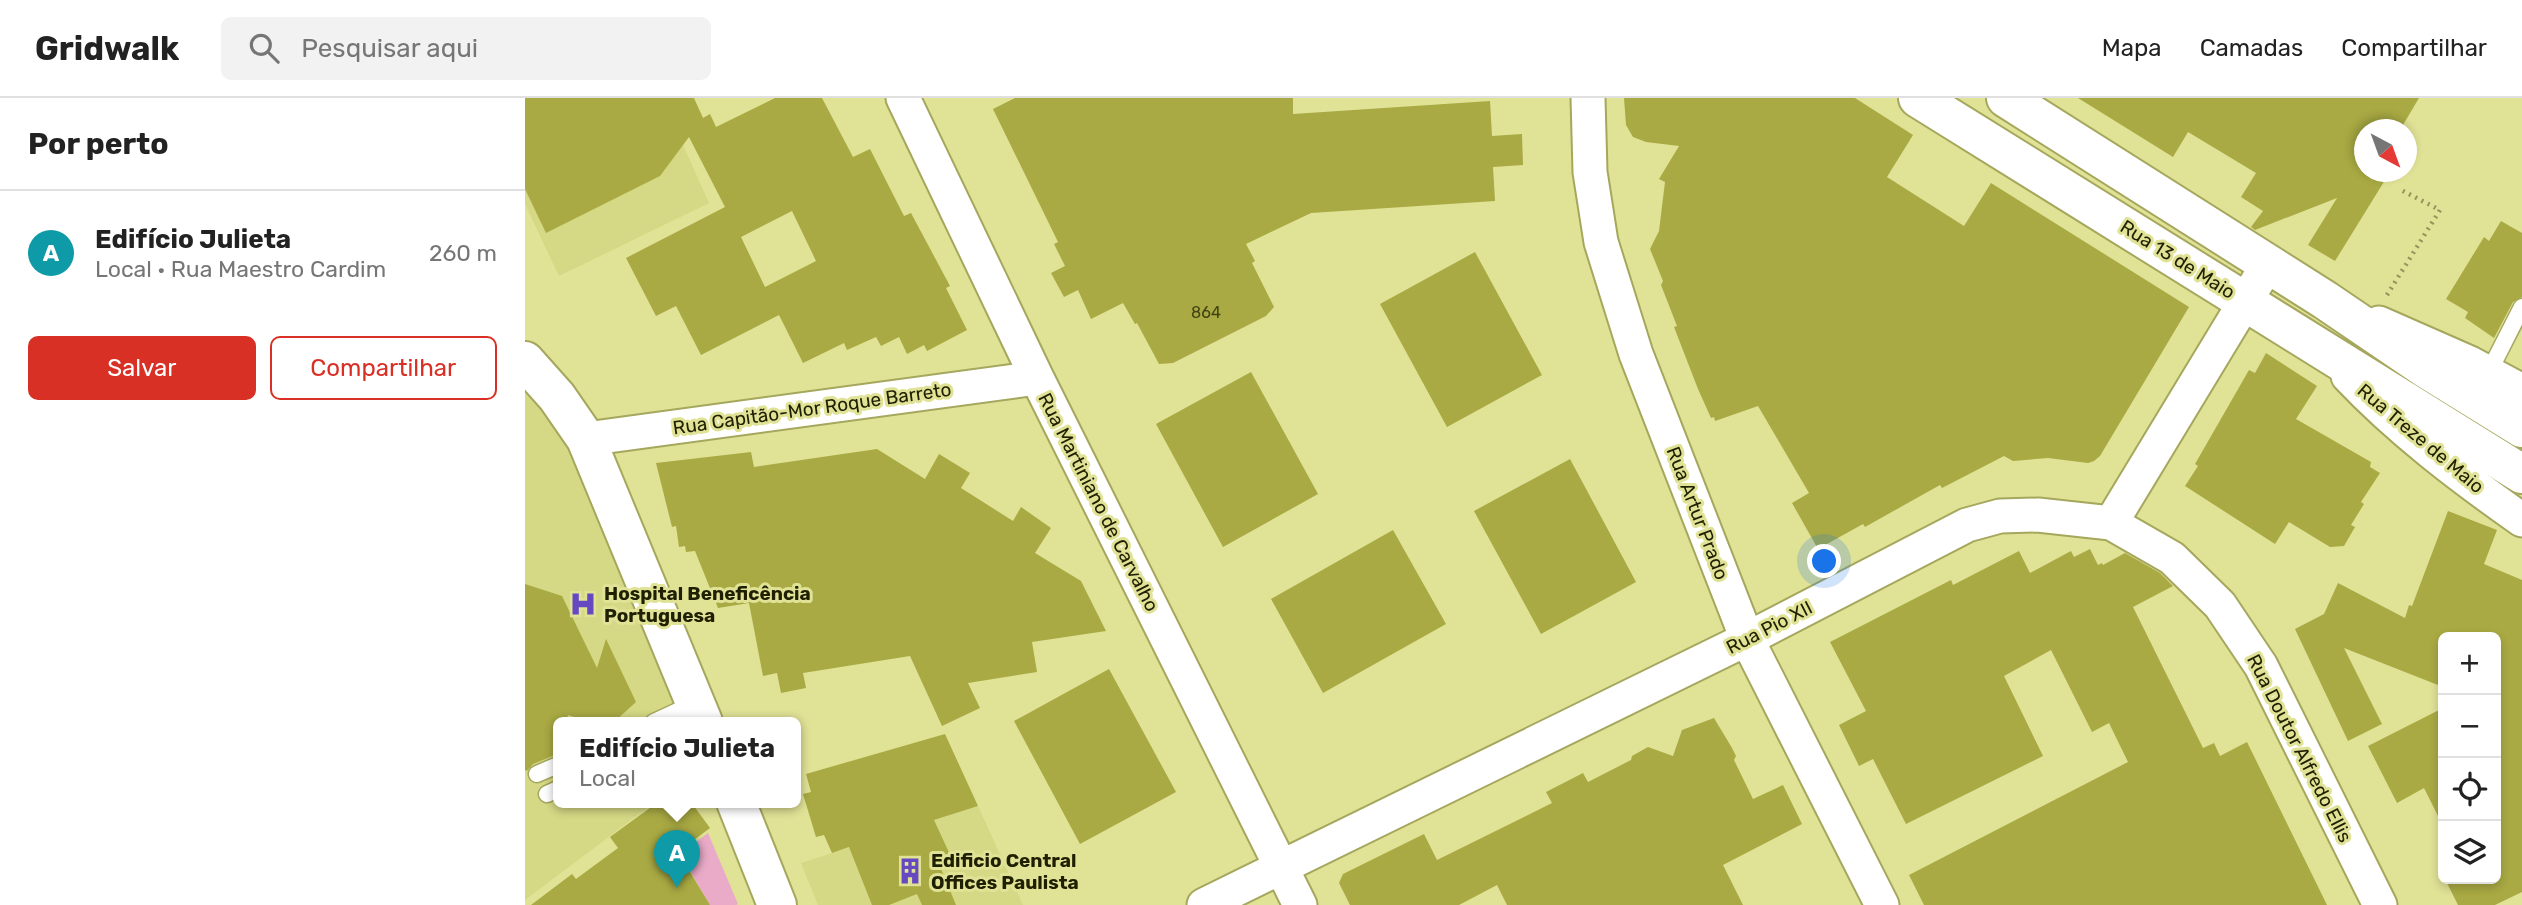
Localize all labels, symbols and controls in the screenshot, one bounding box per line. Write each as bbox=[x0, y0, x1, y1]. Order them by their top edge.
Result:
search box bbox=[221, 17, 711, 80]
text: Gridwalk bbox=[35, 29, 179, 68]
icon: search bbox=[245, 29, 283, 67]
text: Pesquisar aqui bbox=[301, 33, 478, 64]
text: Mapa bbox=[2102, 34, 2162, 62]
text: Camadas bbox=[2200, 34, 2303, 62]
text: Compartilhar bbox=[2341, 34, 2487, 62]
north arrow bbox=[2354, 119, 2417, 182]
text: Por perto bbox=[28, 126, 169, 162]
street label: Rua 13 de Maio bbox=[2116, 215, 2239, 304]
text: Edifício Julieta bbox=[95, 224, 291, 255]
text: A bbox=[43, 239, 59, 267]
text: 260 m bbox=[429, 239, 497, 267]
text: Local · Rua Maestro Cardim bbox=[95, 255, 386, 283]
house number: 864 bbox=[1191, 303, 1221, 322]
button: Salvar bbox=[28, 336, 256, 400]
button: Compartilhar bbox=[270, 336, 497, 400]
street label: Rua Capitão-Mor Roque Barreto bbox=[671, 378, 953, 439]
street label: Rua Treze de Maio bbox=[2353, 379, 2489, 498]
street label: Rua Martiniano de Carvalho bbox=[1033, 389, 1164, 615]
street label: Rua Artur Prado bbox=[1662, 443, 1733, 583]
your location bbox=[1807, 544, 1841, 578]
place label: Hospital Beneficência Portuguesa bbox=[604, 582, 811, 627]
hospital icon: Hospital Beneficência Portuguesa bbox=[568, 589, 598, 619]
street label: Rua Pio XII bbox=[1722, 596, 1816, 659]
map controls bbox=[2438, 632, 2501, 884]
button: + bbox=[2438, 632, 2501, 695]
street label: Rua Doutor Alfredo Ellis bbox=[2242, 650, 2357, 846]
button: − bbox=[2438, 695, 2501, 758]
popup bbox=[553, 717, 801, 808]
text: Edifício Julieta bbox=[579, 733, 775, 764]
button: locate bbox=[2438, 758, 2501, 821]
text: Local bbox=[579, 764, 636, 792]
button: layers bbox=[2438, 821, 2501, 884]
pin: A bbox=[654, 830, 700, 888]
place label: Edificio Central Offices Paulista bbox=[931, 849, 1079, 894]
building icon: Edificio Central Offices Paulista bbox=[895, 856, 925, 886]

